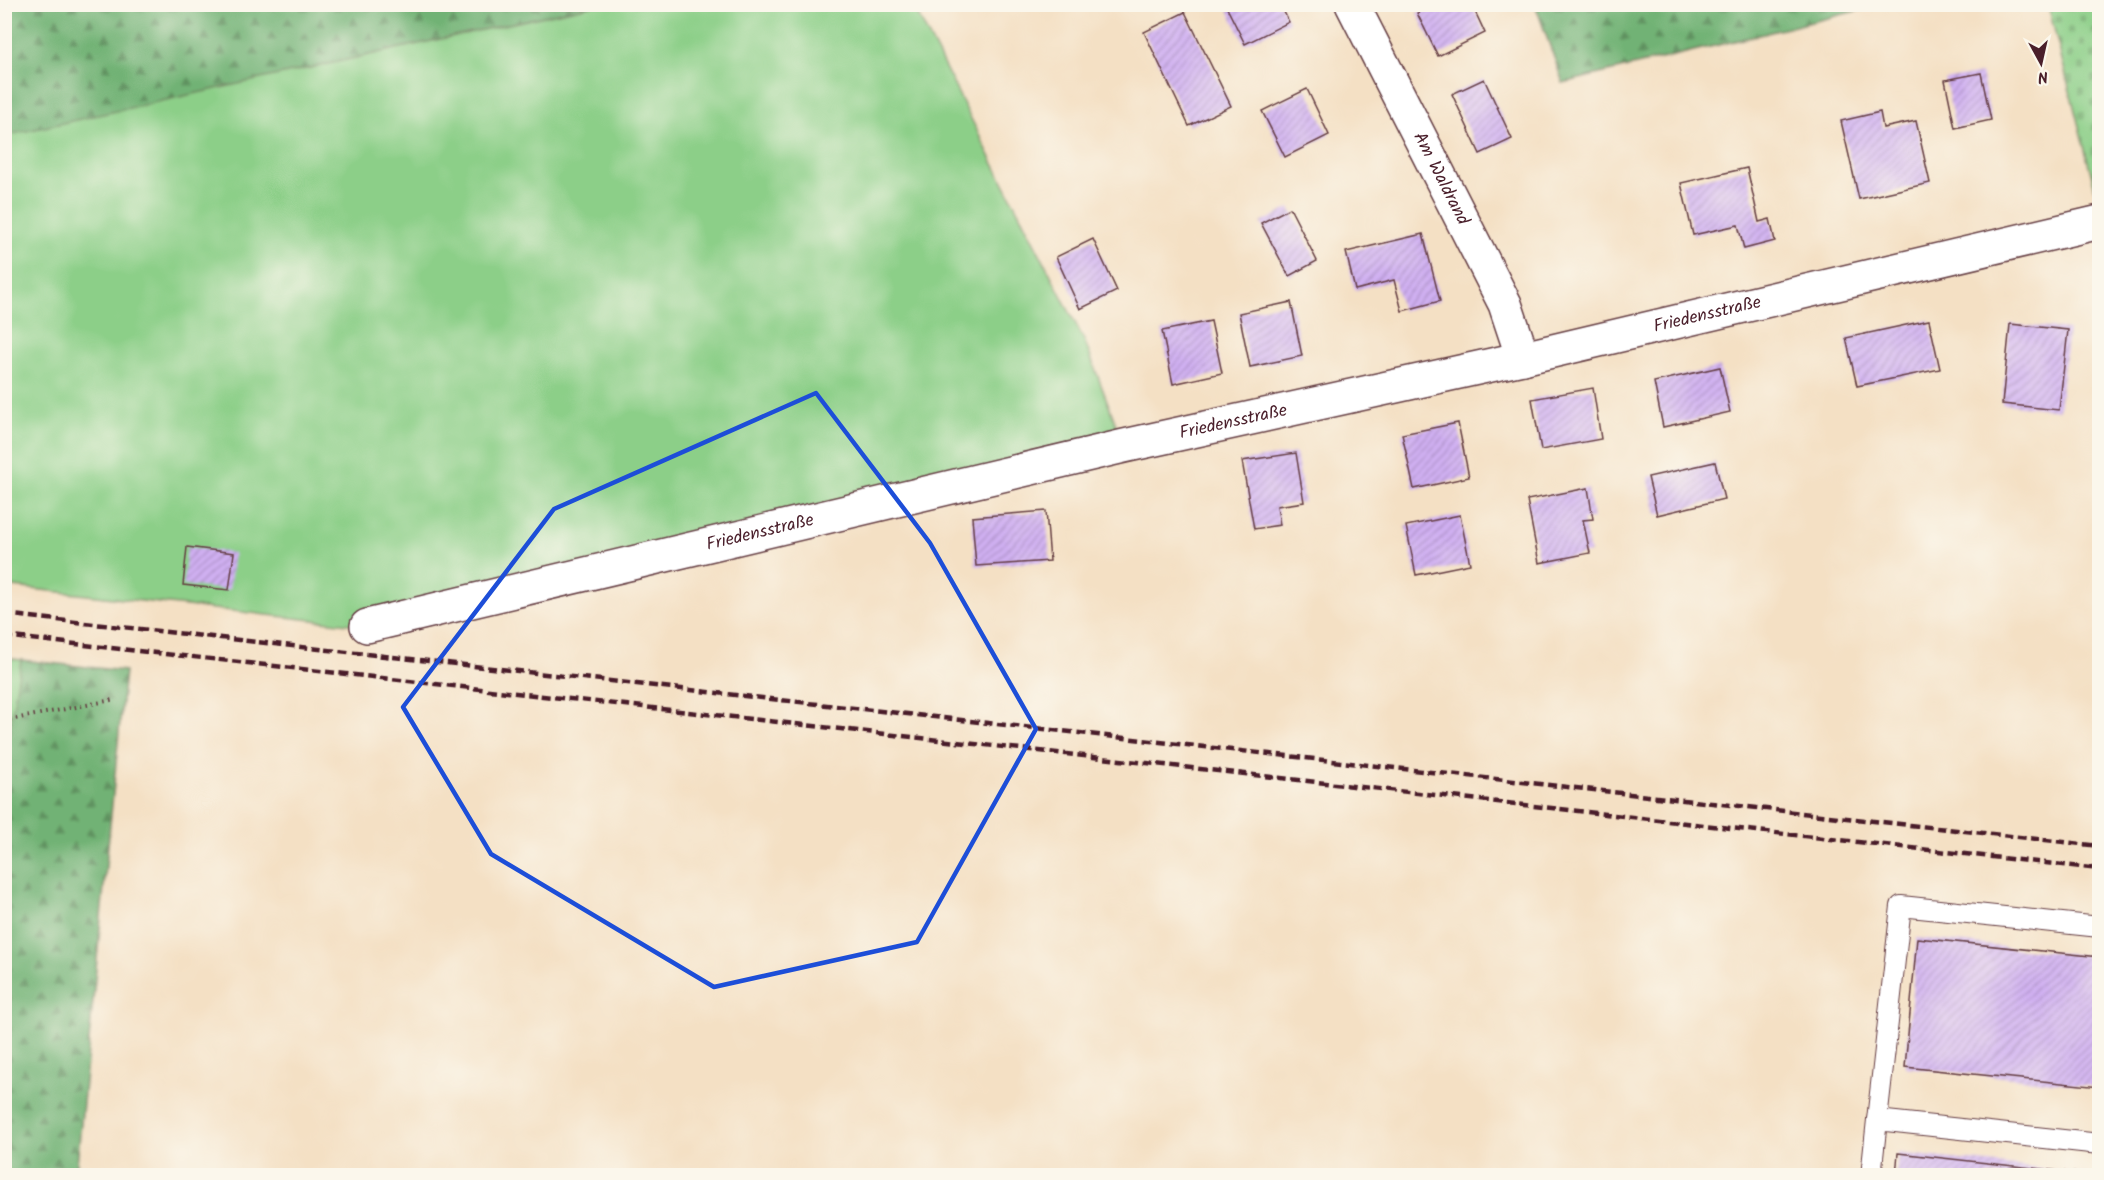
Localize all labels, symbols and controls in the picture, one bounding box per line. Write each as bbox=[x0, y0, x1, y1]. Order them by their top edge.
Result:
north arrow bbox=[2011, 33, 2071, 93]
text: N bbox=[2036, 63, 2050, 89]
street label: Am Waldrand bbox=[1405, 127, 1477, 231]
street label: Friedensstraße bbox=[1650, 288, 1764, 341]
street label: Friedensstraße bbox=[1176, 396, 1290, 448]
street label: Friedensstraße bbox=[703, 506, 817, 559]

